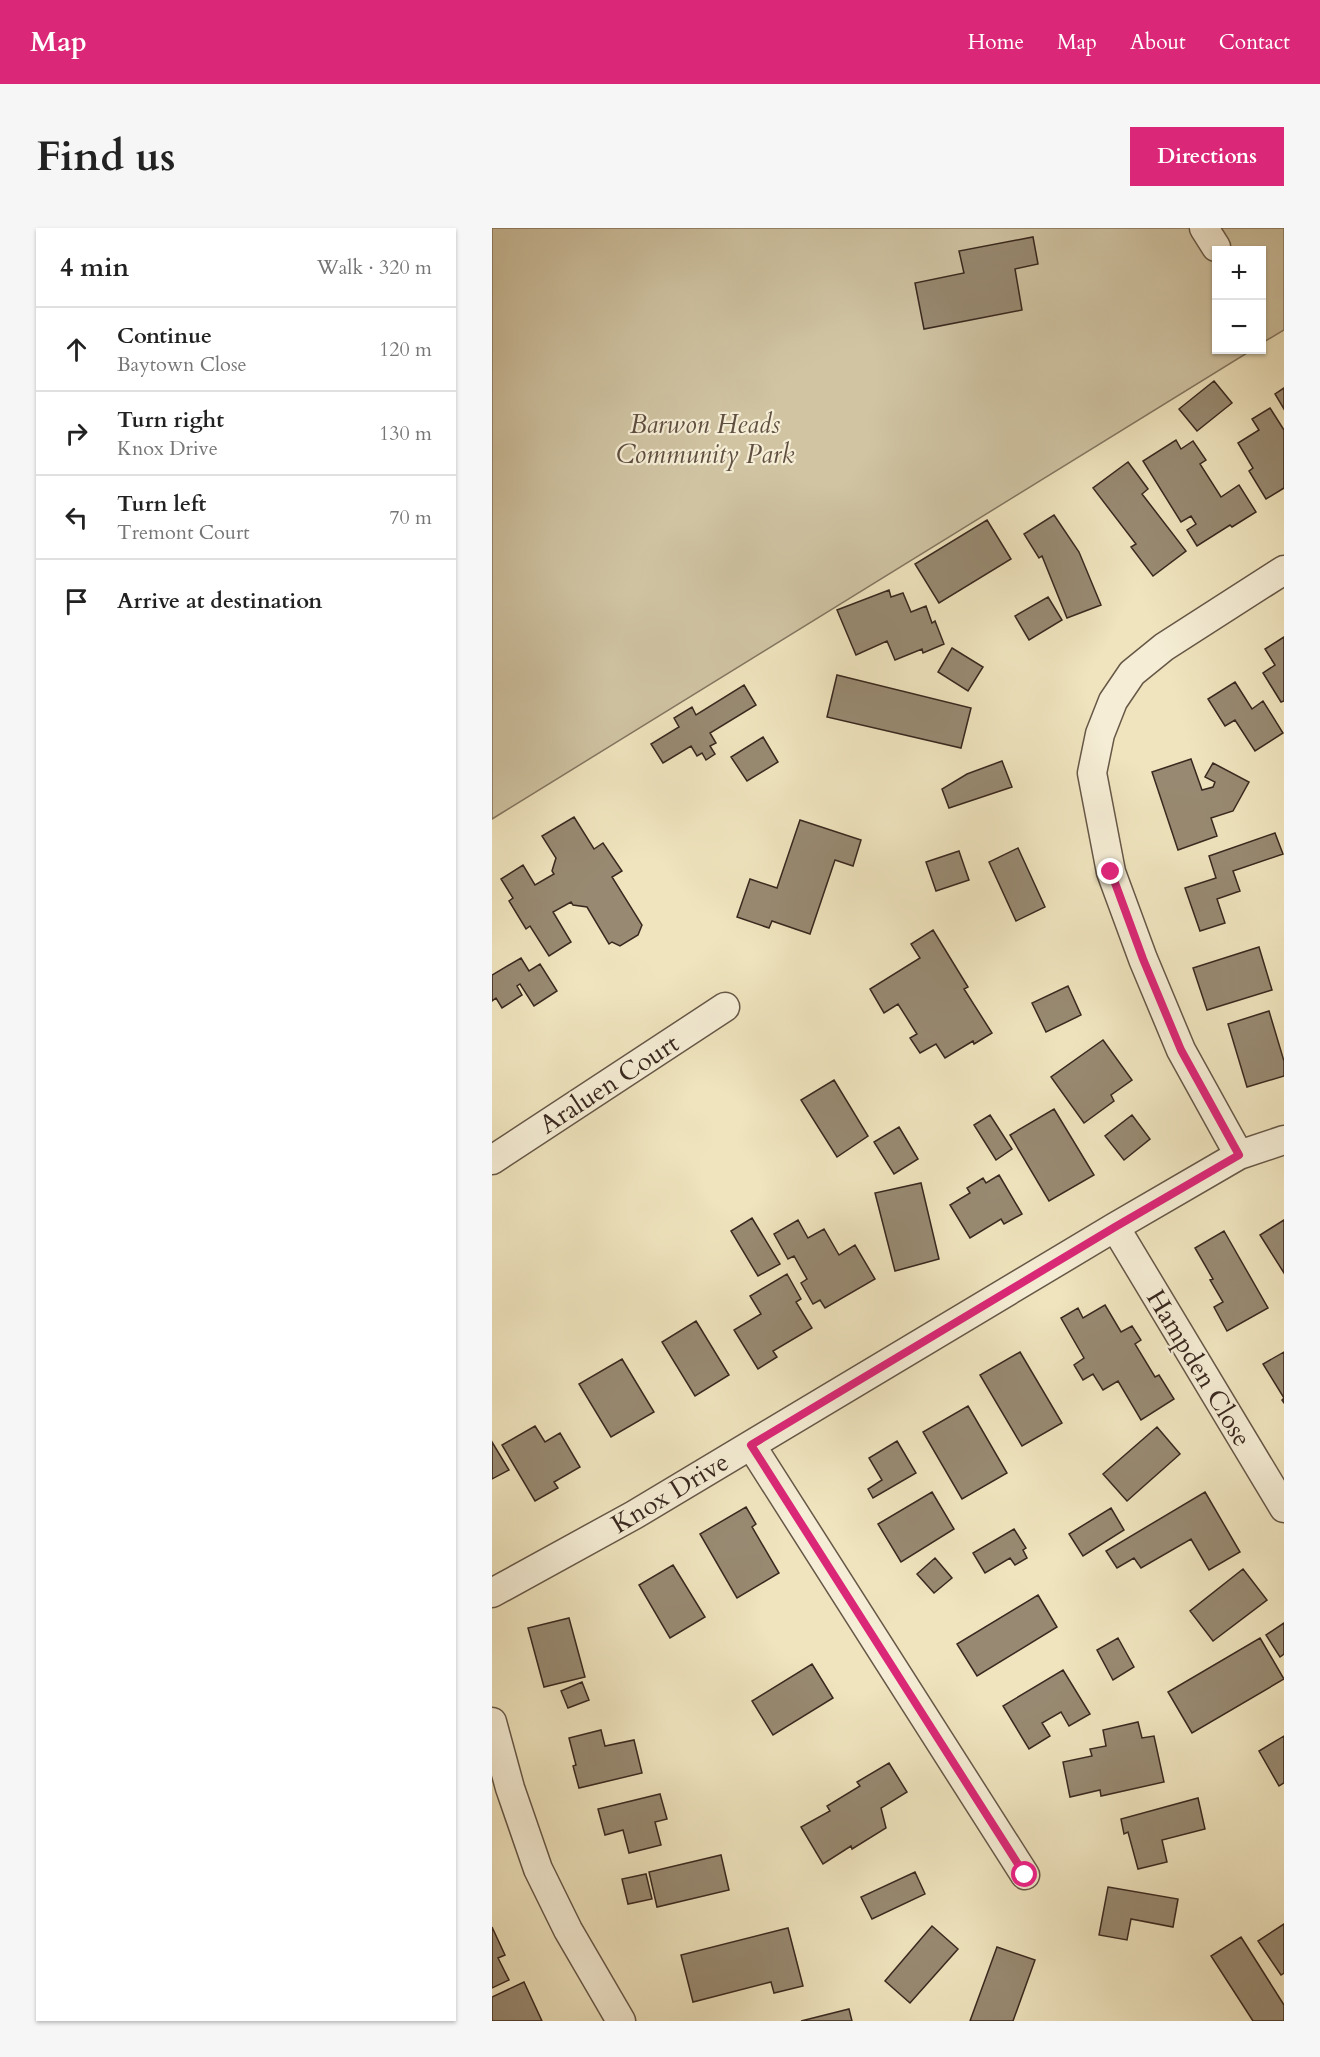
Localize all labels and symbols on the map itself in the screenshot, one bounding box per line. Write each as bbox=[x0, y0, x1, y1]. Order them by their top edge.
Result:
park label: Barwon Heads Community Park bbox=[616, 407, 794, 472]
route end bbox=[1097, 858, 1123, 884]
street label: Araluen Court bbox=[533, 1026, 685, 1142]
street label: Hampden Close bbox=[1138, 1283, 1260, 1453]
street label: Knox Drive bbox=[605, 1444, 735, 1542]
route start bbox=[1011, 1861, 1037, 1887]

